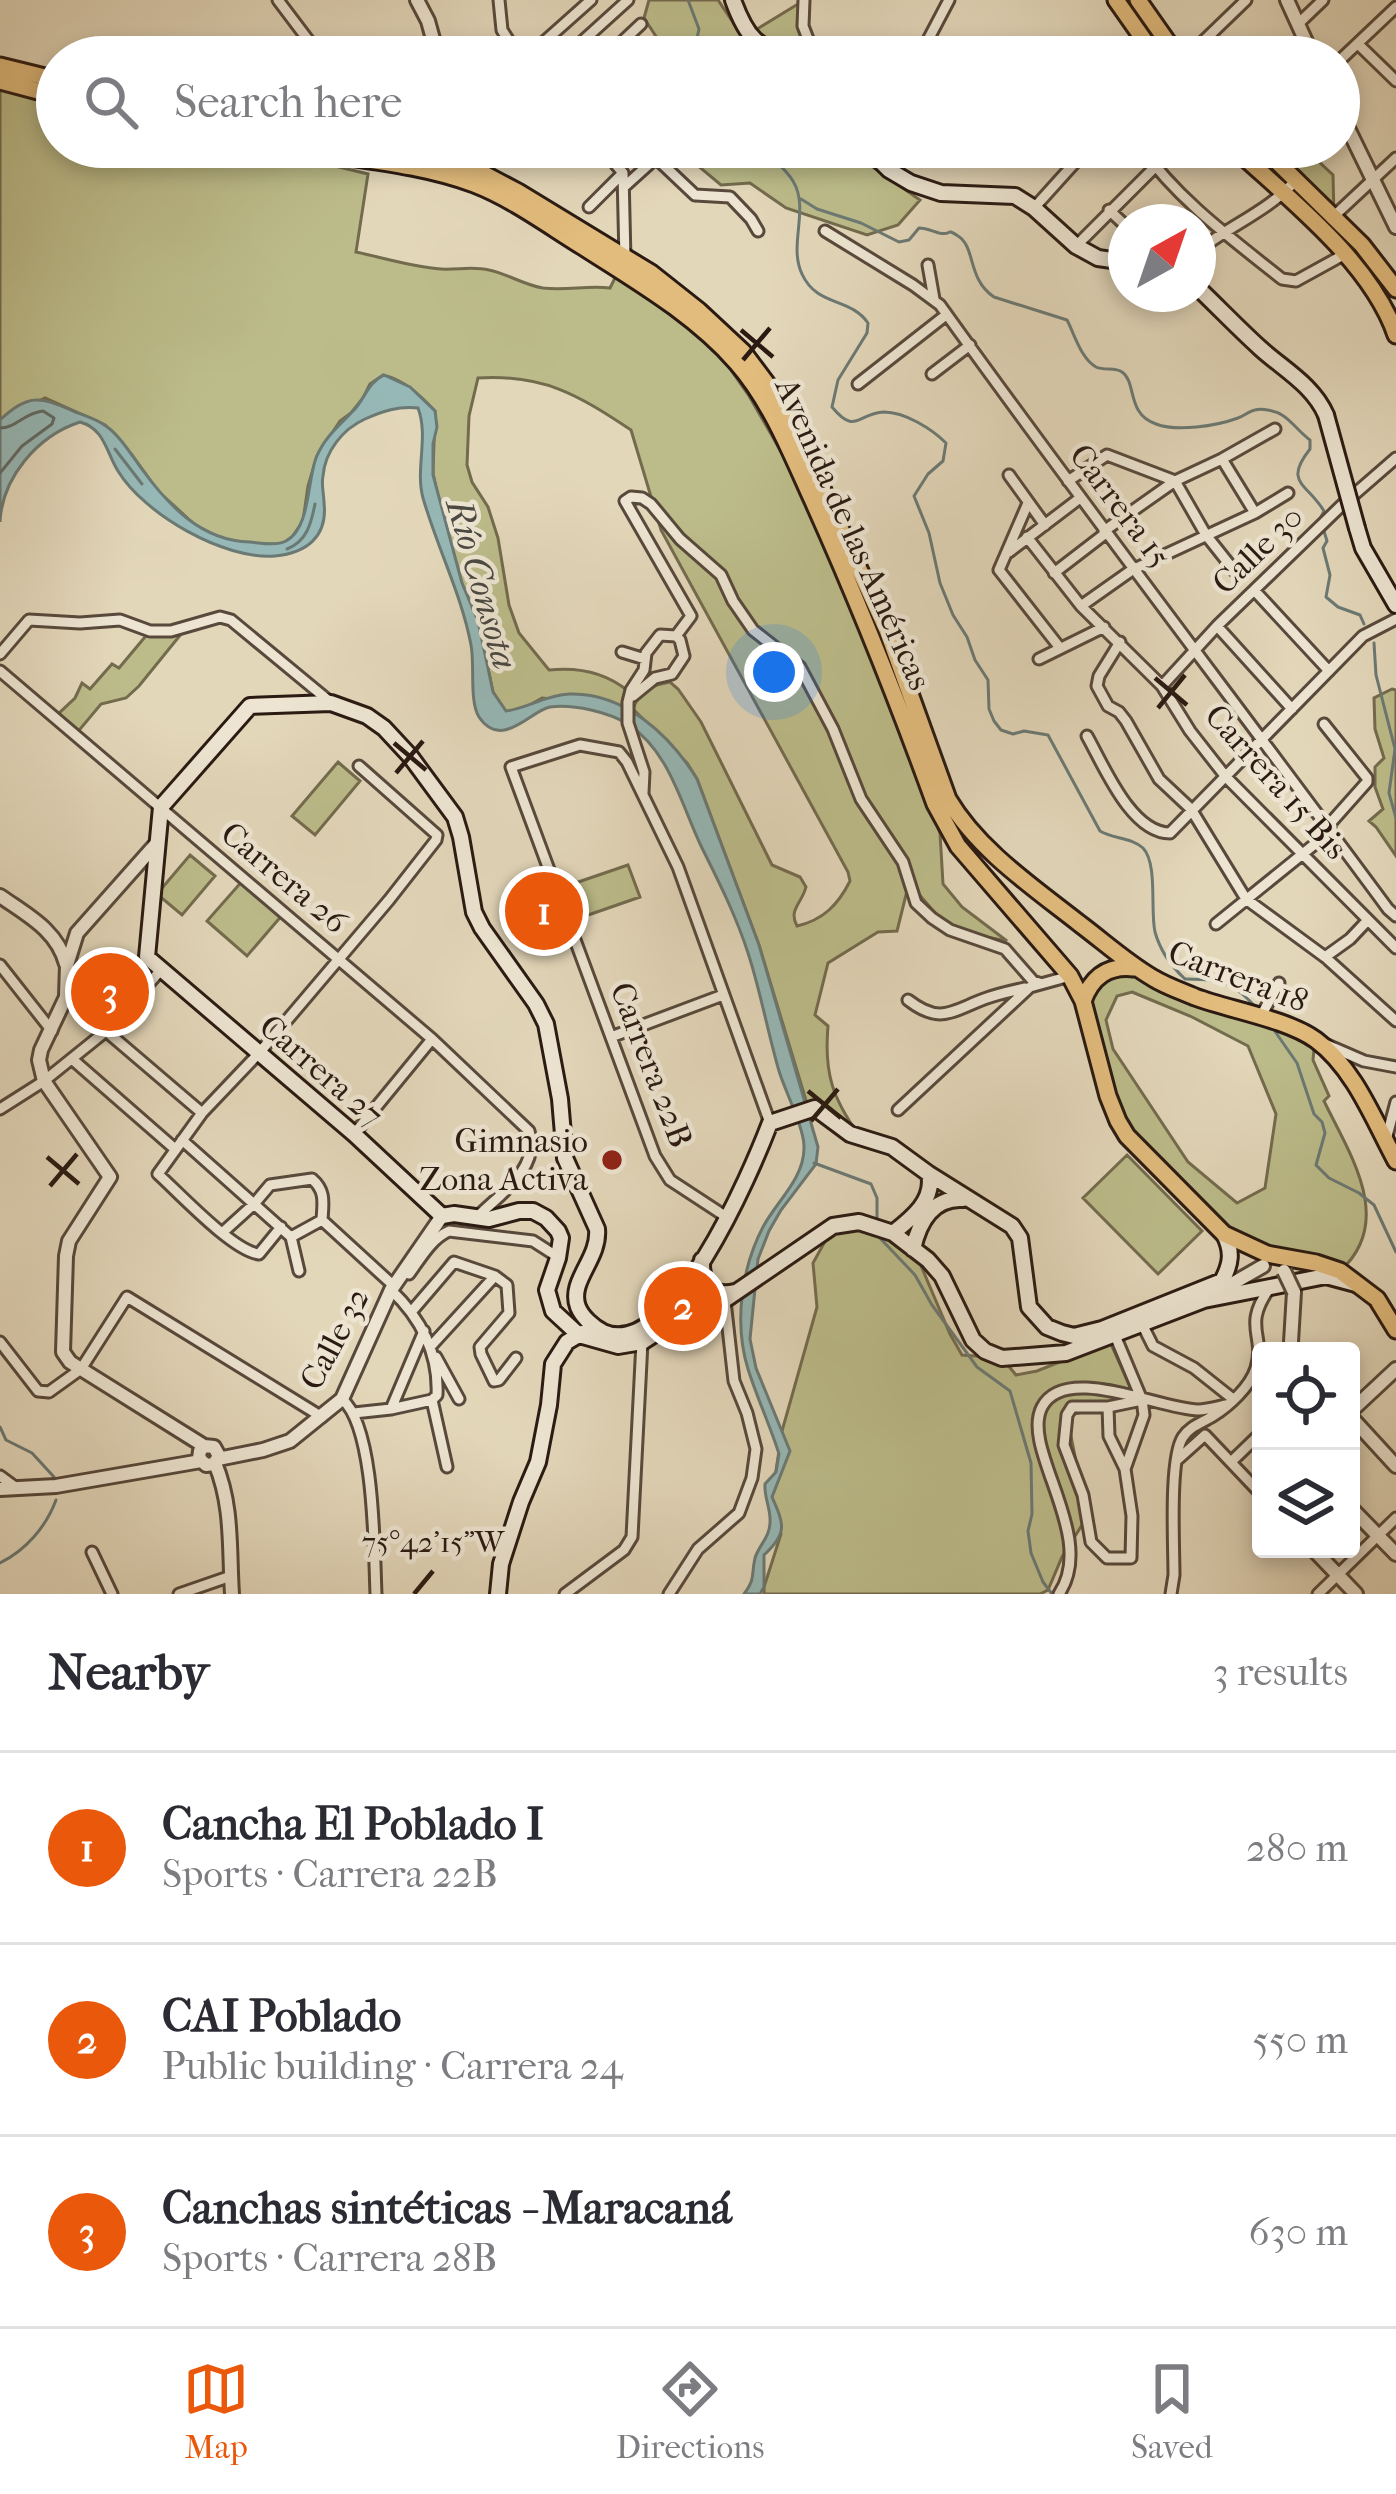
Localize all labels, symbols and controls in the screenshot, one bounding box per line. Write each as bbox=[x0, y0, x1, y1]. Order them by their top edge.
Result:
search box bbox=[36, 36, 1360, 168]
icon: search bbox=[78, 69, 144, 135]
text: Search here bbox=[174, 76, 402, 129]
north arrow bbox=[1108, 204, 1216, 312]
street label: Avenida de las Américas bbox=[766, 370, 939, 696]
street label: Carrera 15 bbox=[1061, 437, 1179, 575]
water label: Río Consota bbox=[437, 492, 526, 674]
street label: Calle 30 bbox=[1205, 498, 1311, 602]
your location bbox=[744, 642, 804, 702]
street label: Carrera 15 Bis bbox=[1196, 697, 1356, 867]
street label: Carrera 26 bbox=[213, 814, 355, 942]
pin: 1 bbox=[505, 866, 583, 956]
street label: Carrera 18 bbox=[1163, 933, 1313, 1021]
pin: 3 bbox=[71, 947, 149, 1037]
street label: Carrera 22B bbox=[602, 977, 700, 1153]
street label: Carrera 27 bbox=[251, 1007, 391, 1135]
place label: Gimnasio Zona Activa bbox=[419, 1122, 589, 1199]
marker: Gimnasio Zona Activa bbox=[599, 1147, 625, 1173]
pin: 2 bbox=[644, 1261, 722, 1351]
street label: Calle 32 bbox=[292, 1282, 378, 1396]
map controls bbox=[1252, 1342, 1360, 1558]
button: locate bbox=[1252, 1342, 1360, 1450]
button: layers bbox=[1252, 1450, 1360, 1558]
text: 75°42'15"W bbox=[362, 1525, 506, 1560]
text: Nearby bbox=[48, 1642, 209, 1702]
text: 3 results bbox=[1213, 1649, 1348, 1695]
text: Cancha El Poblado I bbox=[162, 1798, 544, 1851]
text: 1 bbox=[80, 1825, 94, 1871]
text: 280 m bbox=[1246, 1825, 1348, 1871]
text: Sports · Carrera 22B bbox=[162, 1851, 498, 1897]
text: CAI Poblado bbox=[162, 1990, 401, 2043]
text: 2 bbox=[77, 2017, 97, 2063]
text: 550 m bbox=[1252, 2017, 1348, 2063]
text: Public building · Carrera 24 bbox=[162, 2043, 623, 2089]
text: Canchas sintéticas - Maracaná bbox=[162, 2182, 732, 2235]
text: 3 bbox=[79, 2209, 95, 2255]
text: 630 m bbox=[1249, 2209, 1348, 2255]
text: Sports · Carrera 28B bbox=[162, 2235, 497, 2281]
tab: Map bbox=[183, 2356, 249, 2467]
tab: Directions bbox=[616, 2356, 764, 2467]
tab: Saved bbox=[1131, 2356, 1213, 2467]

